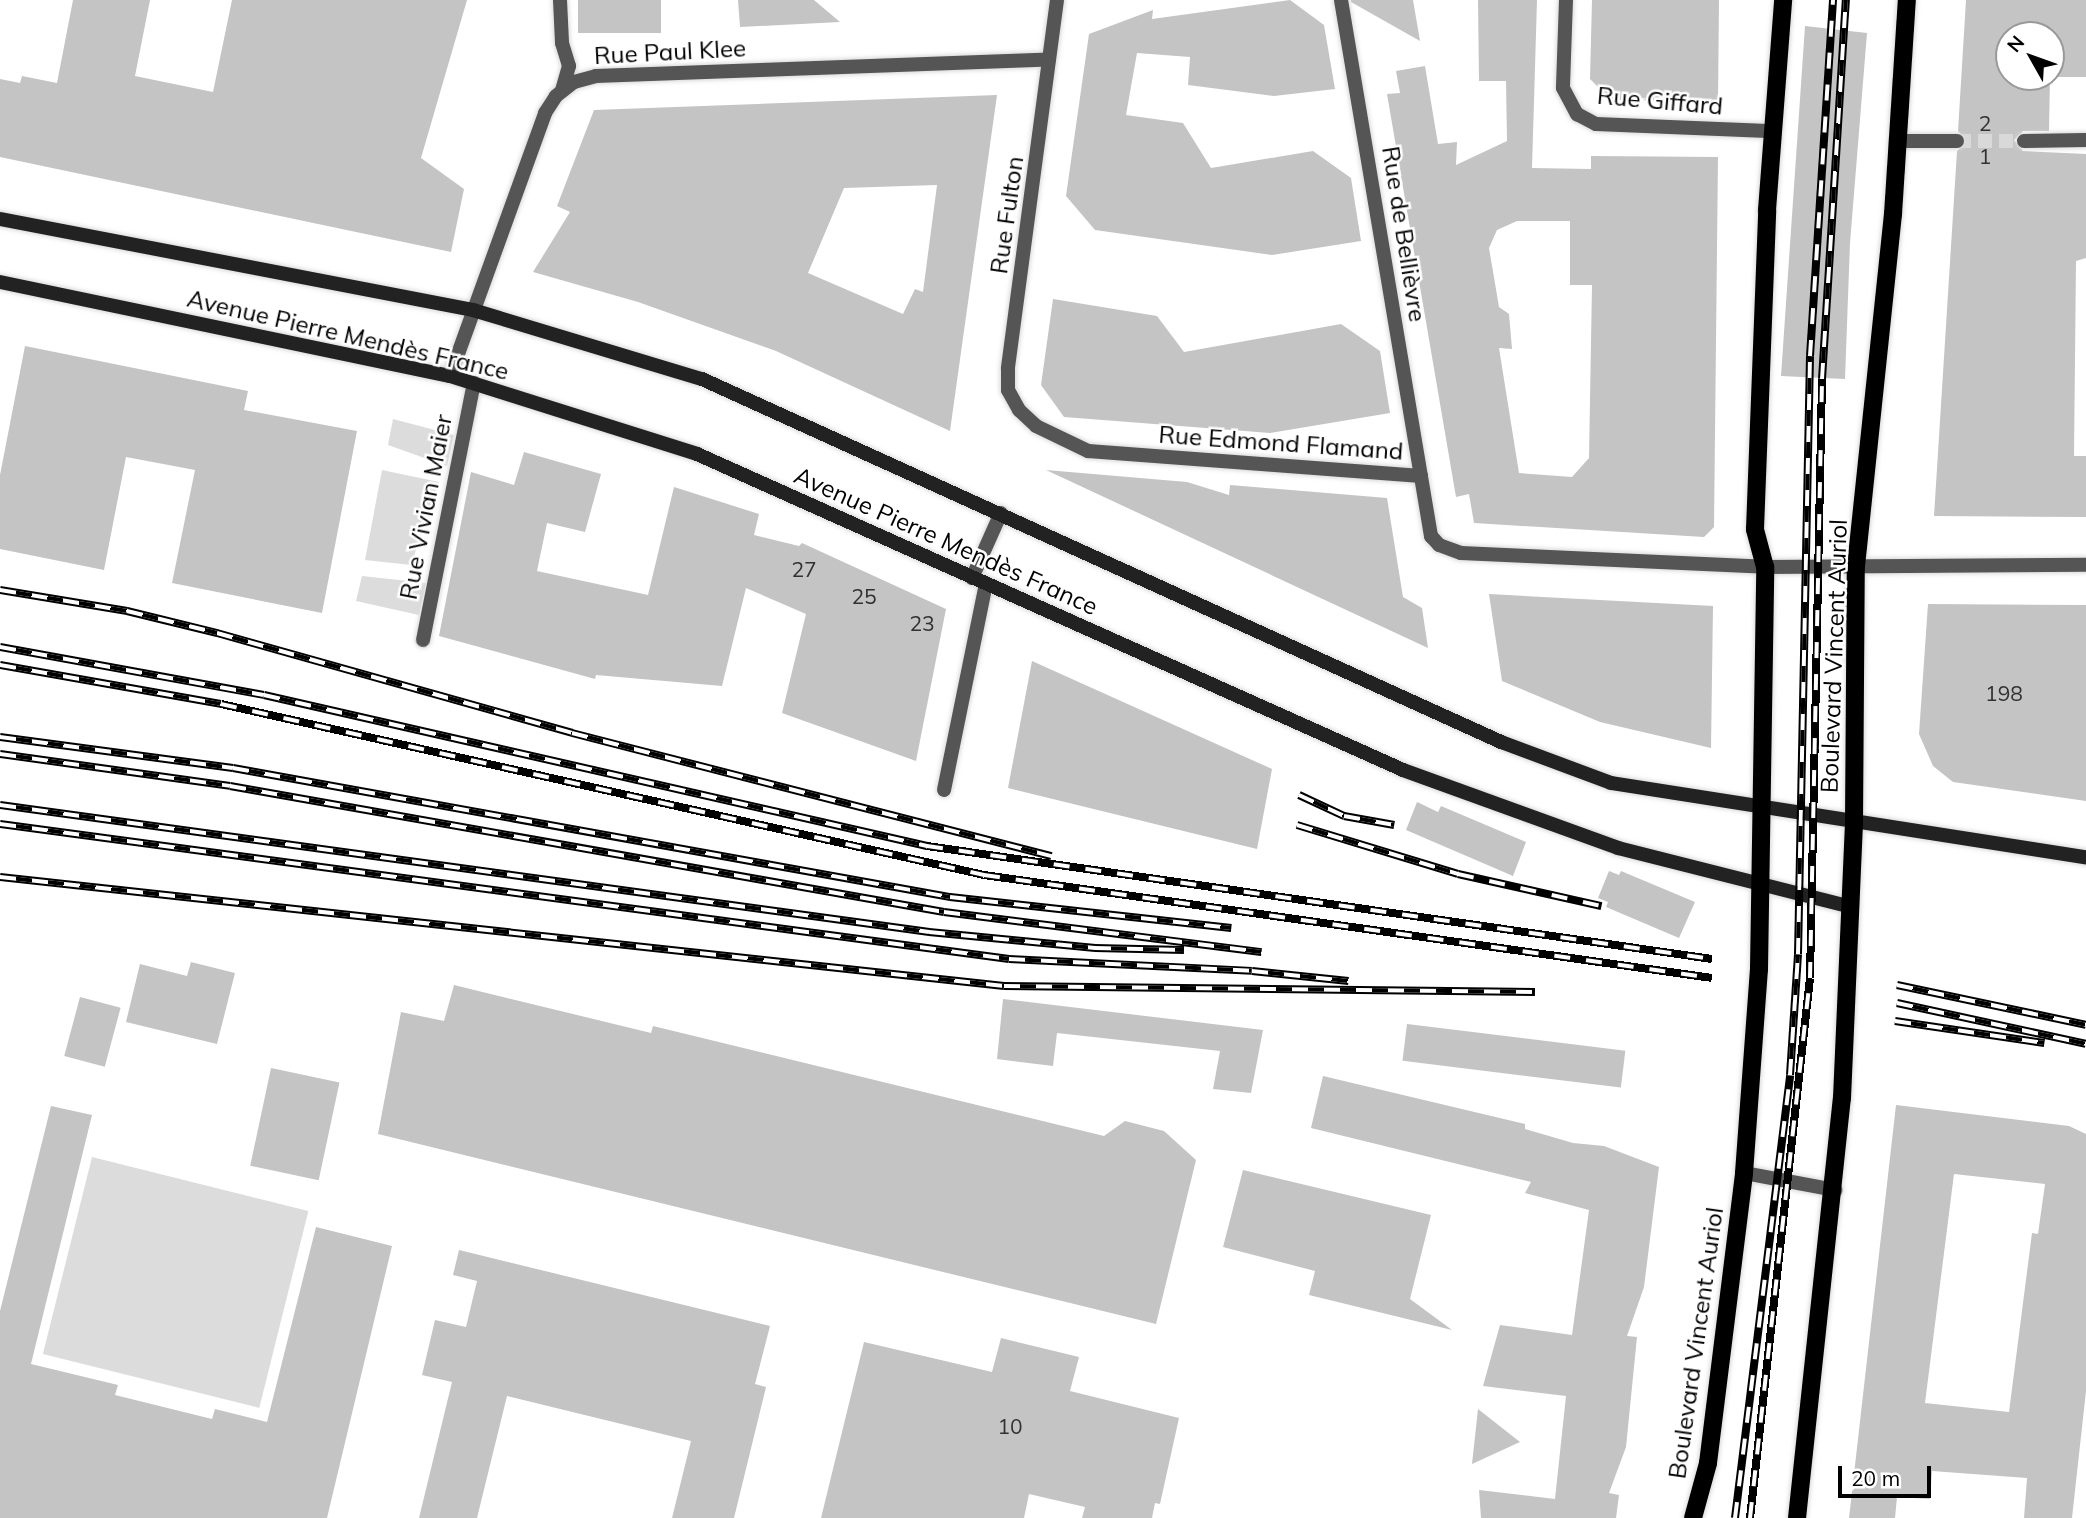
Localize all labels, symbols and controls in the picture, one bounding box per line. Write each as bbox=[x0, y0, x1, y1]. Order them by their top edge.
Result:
north arrow bbox=[1995, 21, 2065, 91]
text: N bbox=[2002, 31, 2029, 57]
street label: Rue Paul Klee bbox=[593, 34, 747, 70]
street label: Rue Giffard bbox=[1596, 81, 1724, 121]
house number: 2 bbox=[1979, 110, 1991, 136]
house number: 1 bbox=[1979, 143, 1991, 169]
street label: Rue de Bellièvre bbox=[1376, 144, 1432, 324]
street label: Rue Fulton bbox=[984, 154, 1030, 276]
street label: Avenue Pierre Mendès France bbox=[184, 284, 512, 386]
street label: Rue Vivian Maier bbox=[394, 412, 458, 602]
street label: Rue Edmond Flamand bbox=[1158, 420, 1404, 466]
street label: Avenue Pierre Mendès France bbox=[790, 461, 1102, 621]
street label: Boulevard Vincent Auriol bbox=[1815, 519, 1853, 793]
house number: 27 bbox=[791, 556, 817, 582]
house number: 25 bbox=[851, 583, 877, 609]
house number: 23 bbox=[909, 610, 935, 636]
house number: 198 bbox=[1985, 680, 2023, 706]
street label: Boulevard Vincent Auriol bbox=[1663, 1205, 1729, 1481]
house number: 10 bbox=[997, 1413, 1023, 1439]
scale bar bbox=[1841, 1452, 1934, 1496]
text: 20 m bbox=[1851, 1465, 1900, 1491]

